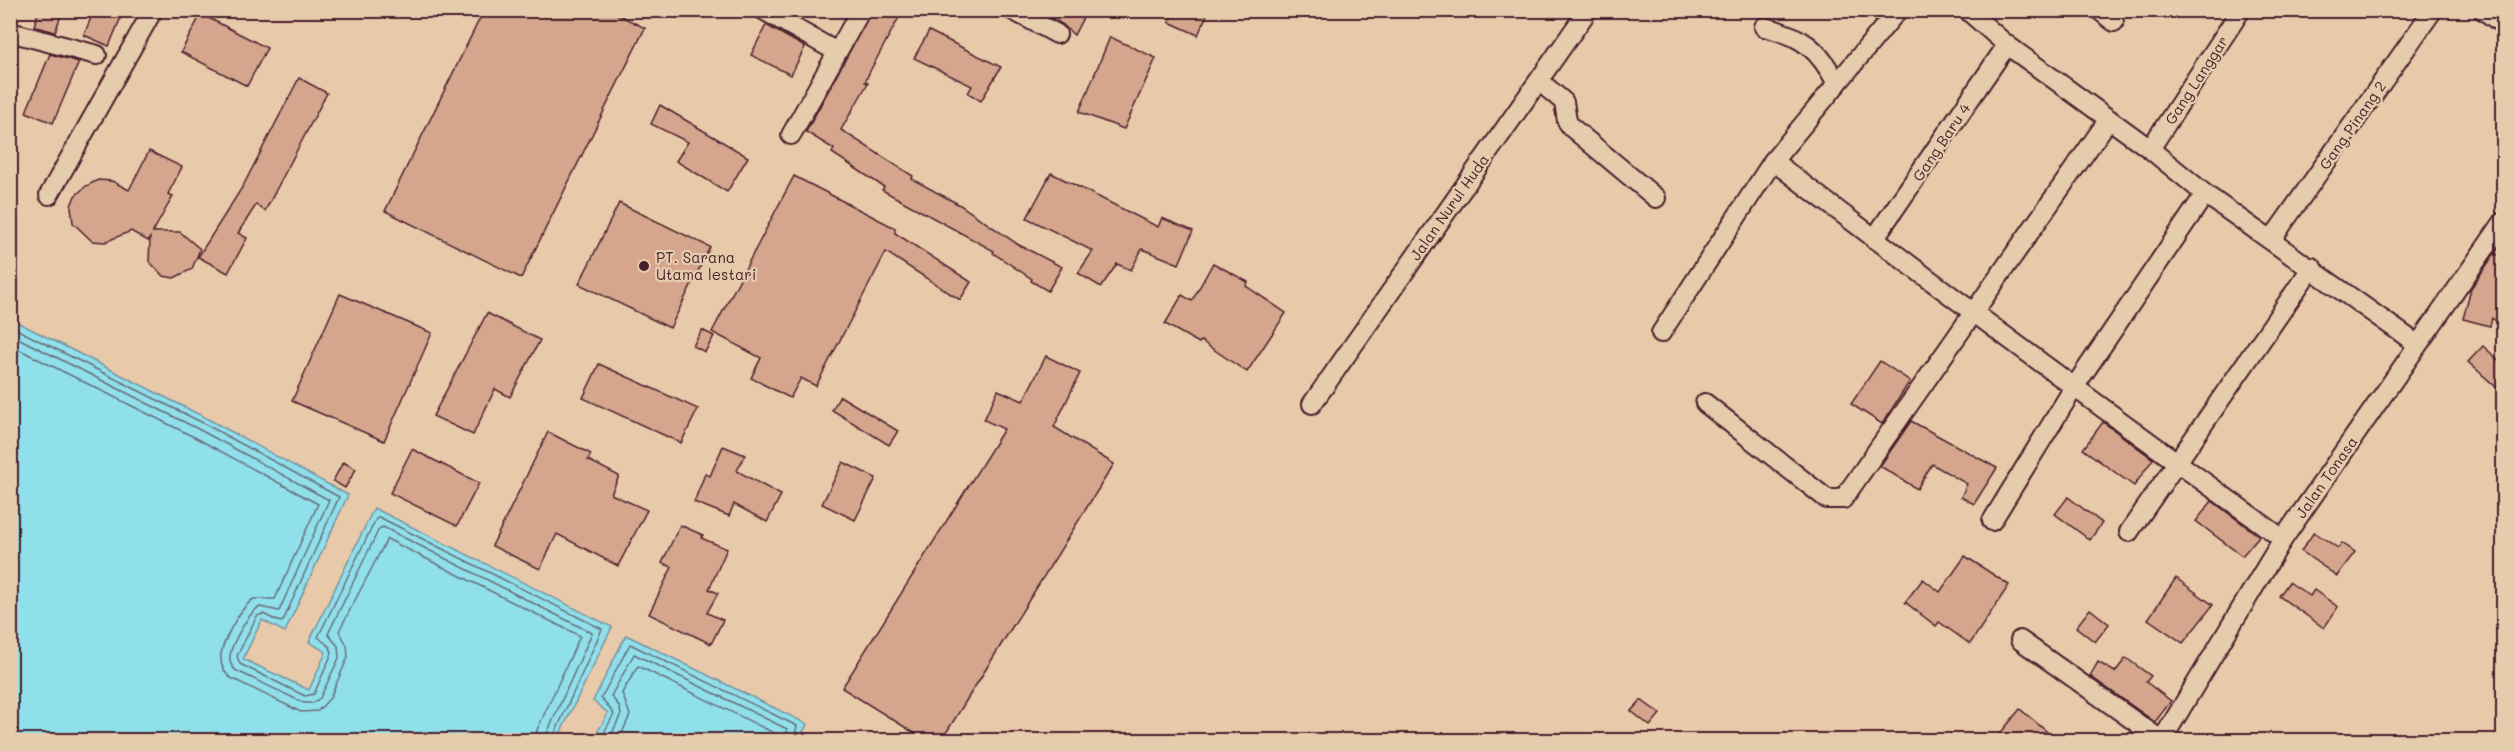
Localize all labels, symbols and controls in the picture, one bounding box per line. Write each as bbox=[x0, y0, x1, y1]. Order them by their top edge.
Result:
street label: Gang Langgar bbox=[2160, 32, 2232, 128]
street label: Gang Pinang 2 bbox=[2314, 77, 2390, 173]
street label: Gang Baru 4 bbox=[1907, 99, 1975, 185]
street label: Jalan Nurul Huda bbox=[1405, 150, 1493, 264]
place label: PT. Sarana Utama lestari bbox=[656, 247, 756, 284]
marker: PT. Sarana Utama lestari bbox=[637, 259, 651, 273]
street label: Jalan Tonasa bbox=[2290, 432, 2362, 522]

